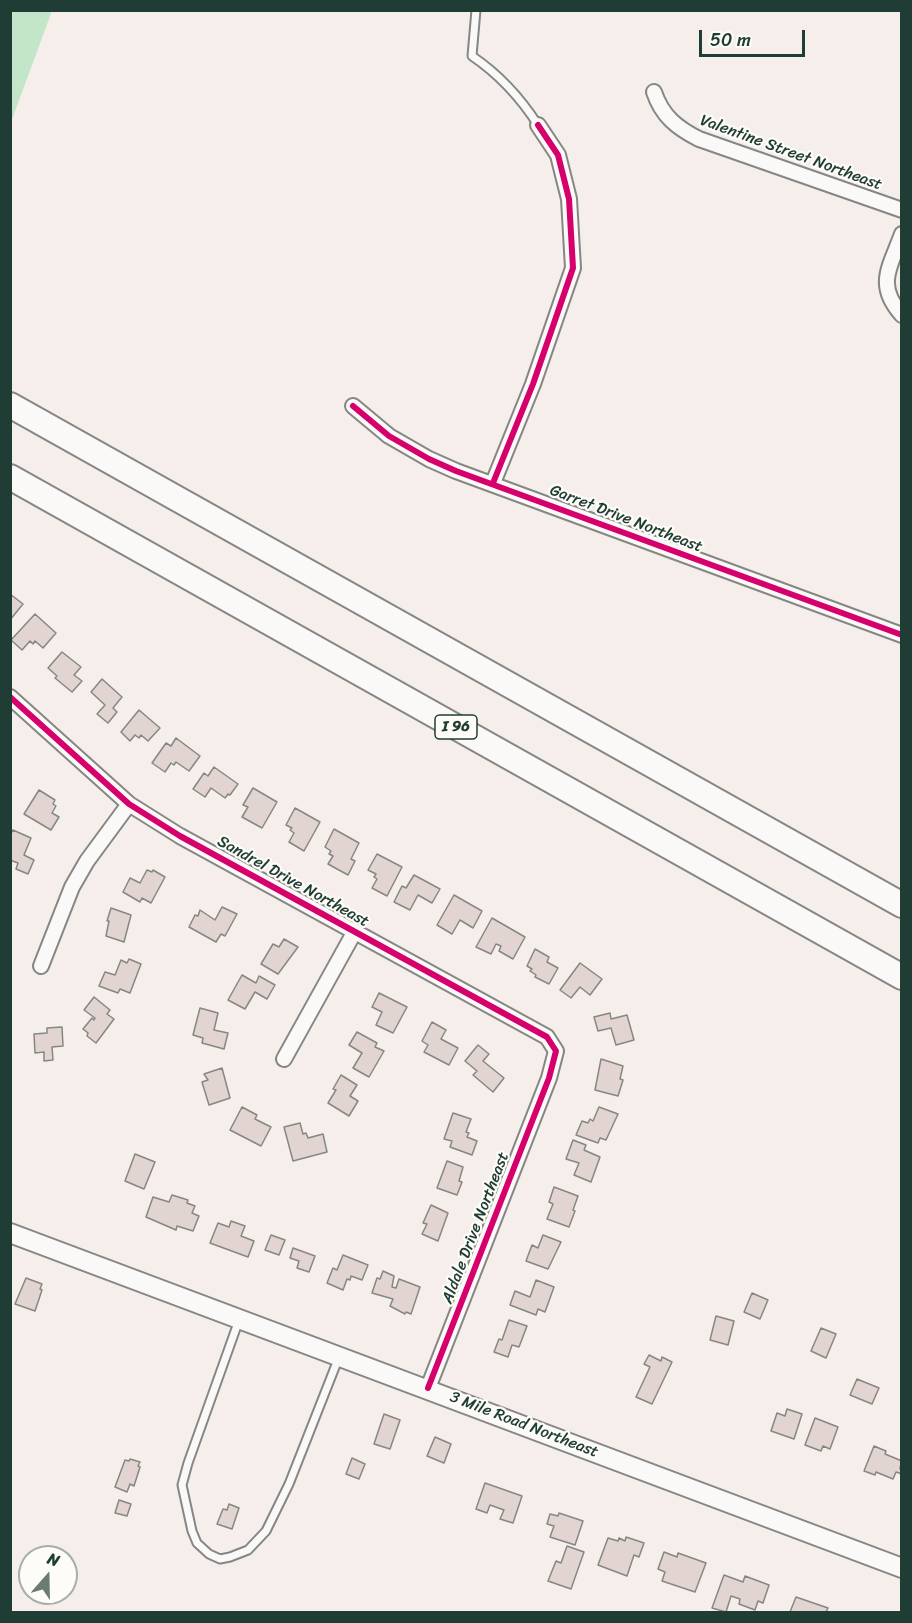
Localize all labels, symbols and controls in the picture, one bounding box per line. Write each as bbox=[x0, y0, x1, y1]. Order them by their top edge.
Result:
scale bar bbox=[702, 18, 808, 56]
text: 50 m bbox=[710, 24, 751, 56]
street label: Valentine Street Northeast bbox=[697, 111, 885, 195]
street label: Garret Drive Northeast bbox=[547, 481, 705, 557]
road number: I 96 bbox=[435, 715, 477, 739]
street label: Sandrel Drive Northeast bbox=[214, 832, 372, 932]
street label: Aldale Drive Northeast bbox=[438, 1150, 514, 1306]
street label: 3 Mile Road Northeast bbox=[447, 1388, 601, 1462]
text: N bbox=[43, 1544, 64, 1575]
north arrow bbox=[18, 1545, 78, 1605]

